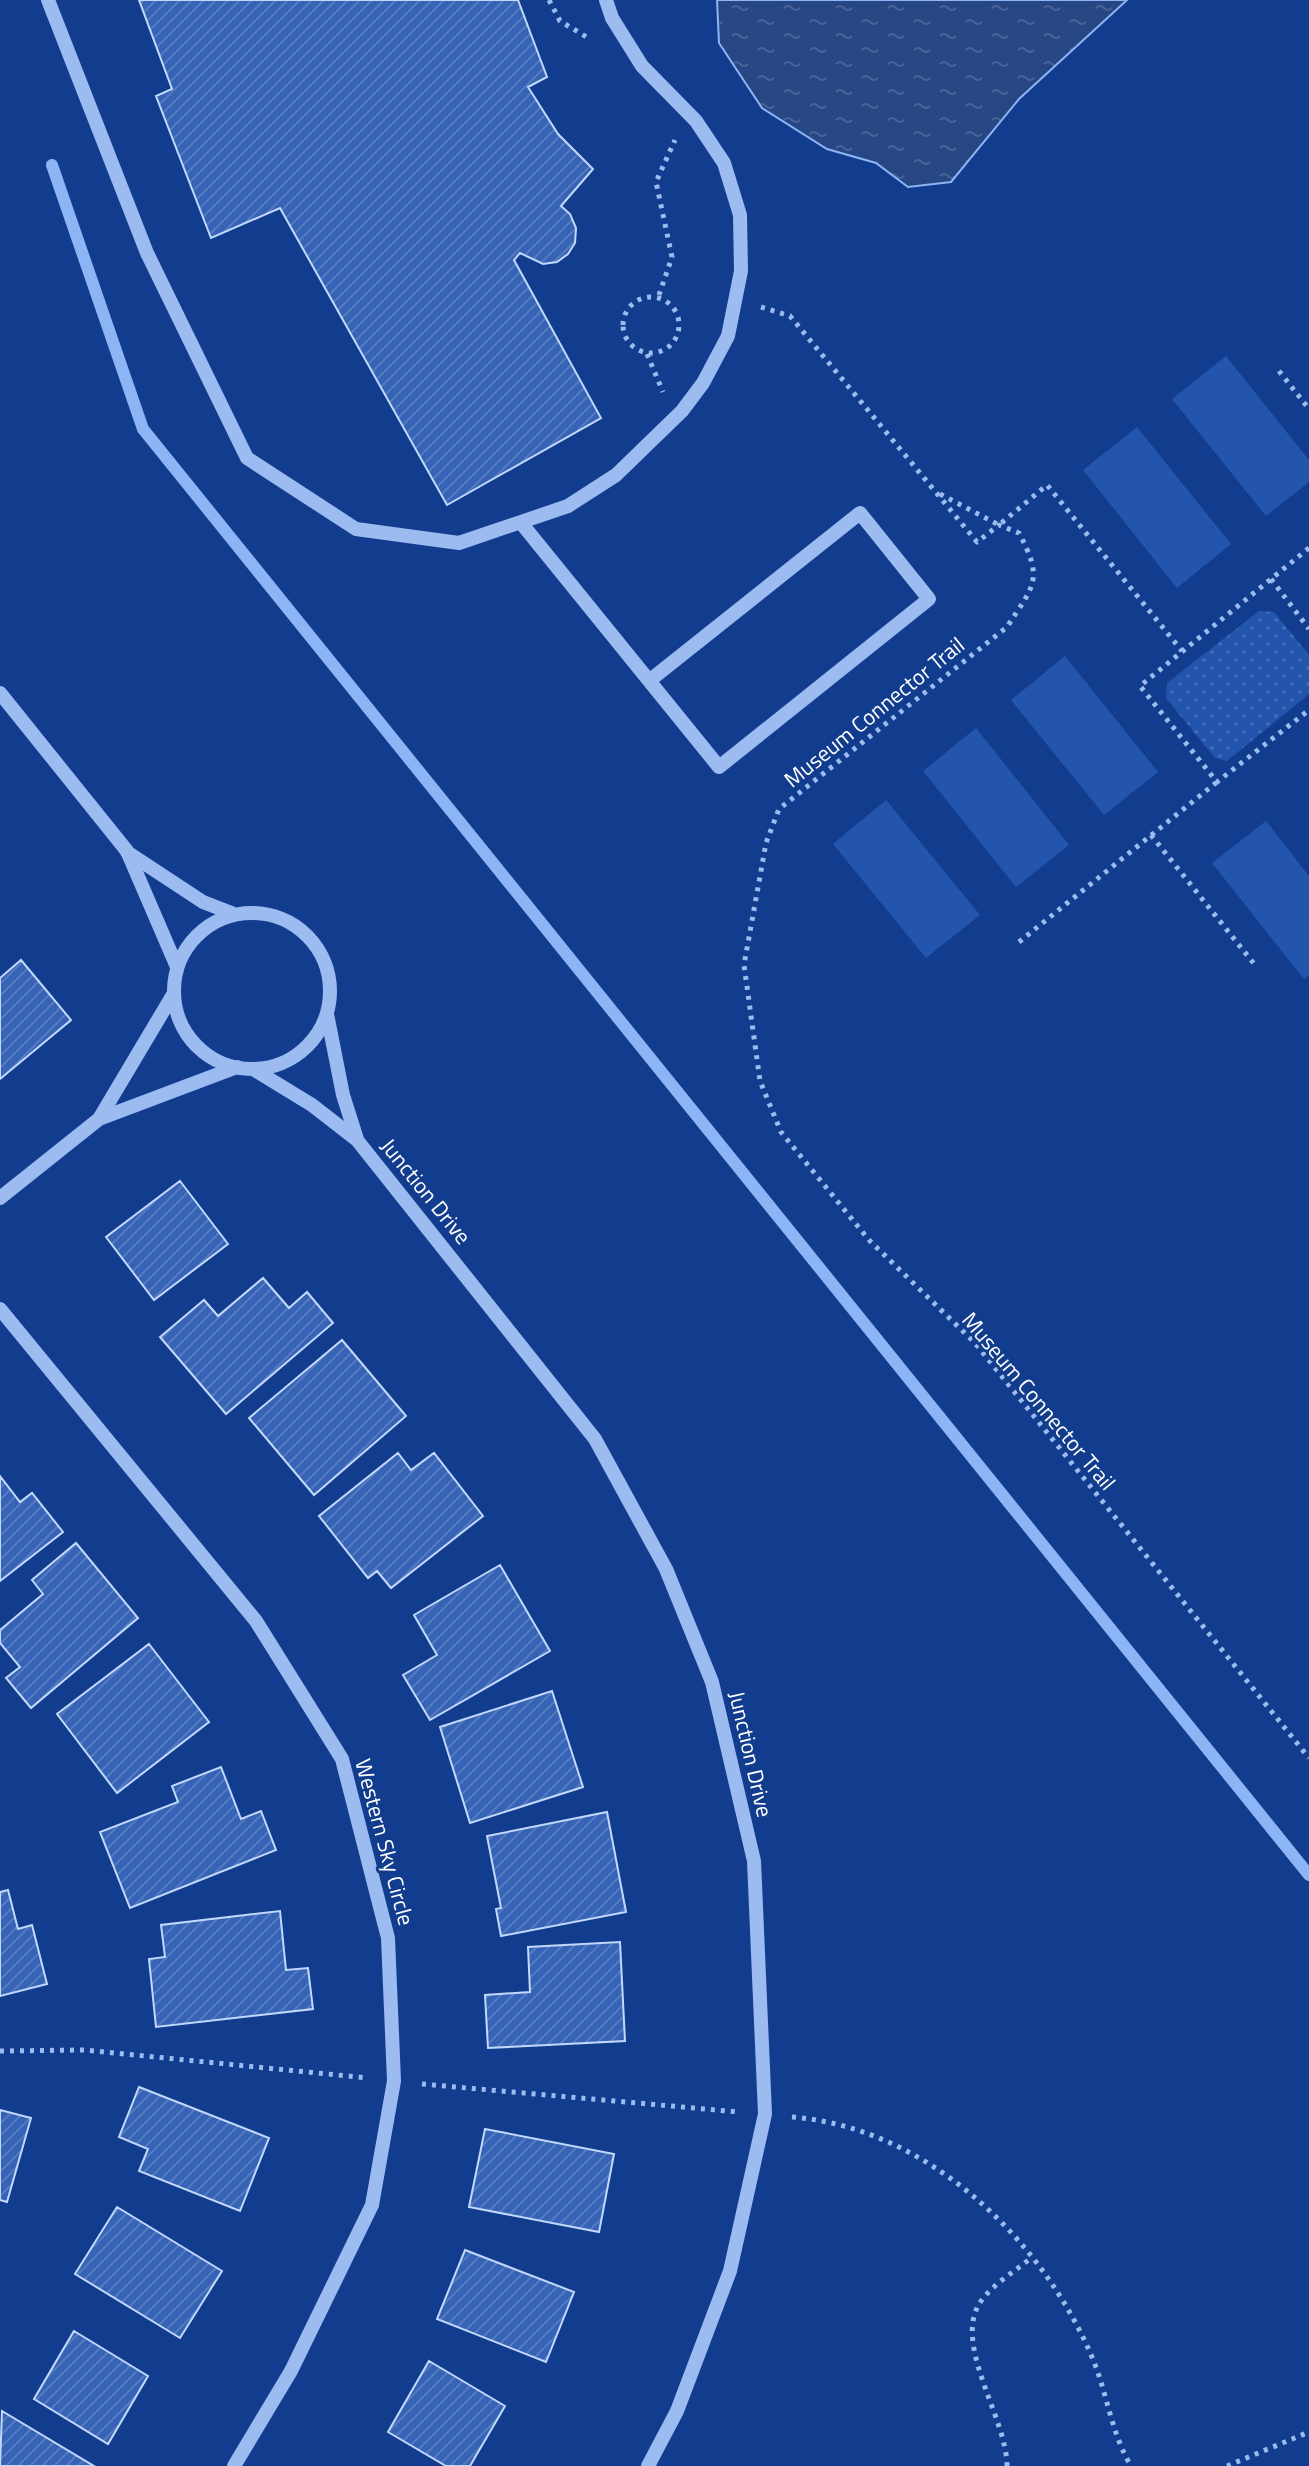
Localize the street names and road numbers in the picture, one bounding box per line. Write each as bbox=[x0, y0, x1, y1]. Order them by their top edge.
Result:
street label: Museum Connector Trail bbox=[776, 628, 972, 796]
street label: Junction Drive bbox=[372, 1130, 480, 1252]
street label: Museum Connector Trail bbox=[954, 1304, 1124, 1498]
street label: Junction Drive bbox=[720, 1688, 782, 1820]
street label: Western Sky Circle bbox=[346, 1755, 424, 1929]

